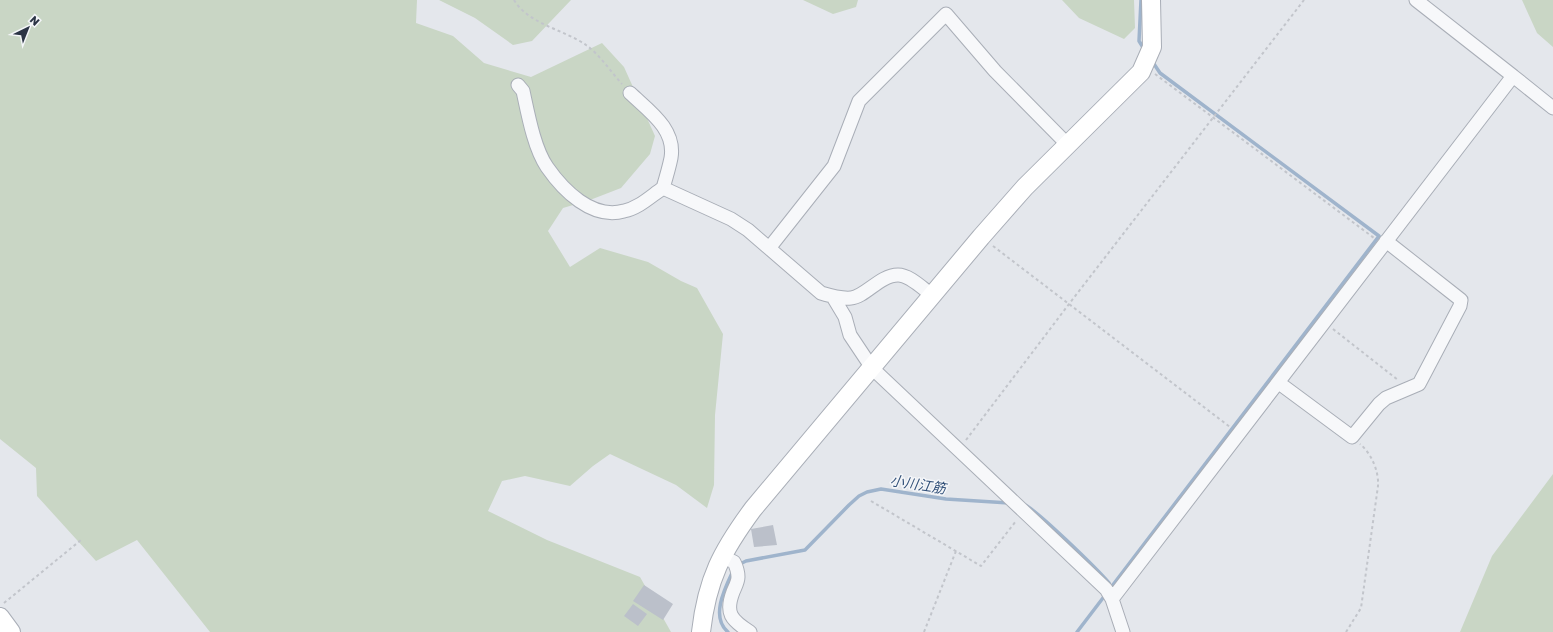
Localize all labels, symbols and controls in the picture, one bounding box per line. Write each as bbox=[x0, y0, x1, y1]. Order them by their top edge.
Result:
north arrow bbox=[8, 8, 48, 48]
text: N bbox=[28, 13, 43, 28]
water label: 小川江筋 bbox=[889, 471, 949, 497]

